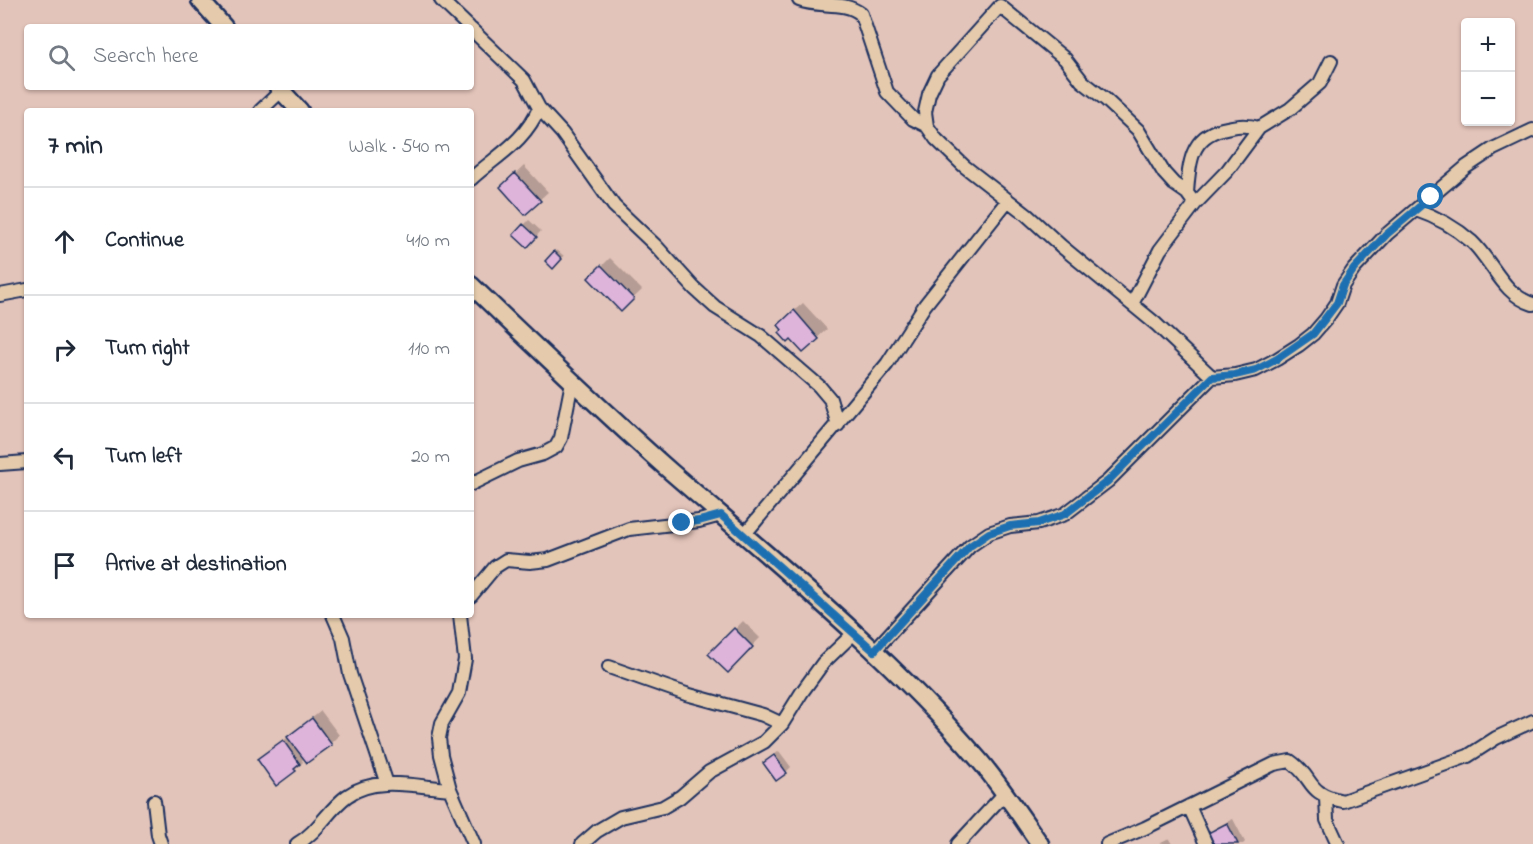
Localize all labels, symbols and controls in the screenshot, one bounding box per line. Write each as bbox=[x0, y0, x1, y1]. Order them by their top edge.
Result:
map controls bbox=[1461, 18, 1515, 126]
button: + bbox=[1461, 18, 1515, 72]
search box bbox=[24, 24, 474, 90]
icon: search bbox=[45, 41, 78, 74]
text: Search here bbox=[93, 41, 198, 73]
button: − bbox=[1461, 72, 1515, 126]
text: 7 min bbox=[48, 128, 103, 166]
text: Walk · 540 m bbox=[348, 133, 450, 162]
route start bbox=[1417, 183, 1443, 209]
icon: ahead bbox=[48, 225, 81, 258]
text: Continue bbox=[105, 225, 184, 257]
text: 410 m bbox=[406, 227, 450, 256]
icon: right bbox=[48, 333, 81, 366]
text: Turn right bbox=[105, 333, 190, 365]
text: 110 m bbox=[408, 335, 450, 364]
icon: left bbox=[48, 441, 81, 474]
text: Turn left bbox=[105, 441, 182, 473]
text: 20 m bbox=[411, 443, 450, 472]
route end bbox=[668, 509, 694, 535]
icon: arrive bbox=[48, 549, 81, 582]
text: Arrive at destination bbox=[105, 549, 287, 581]

